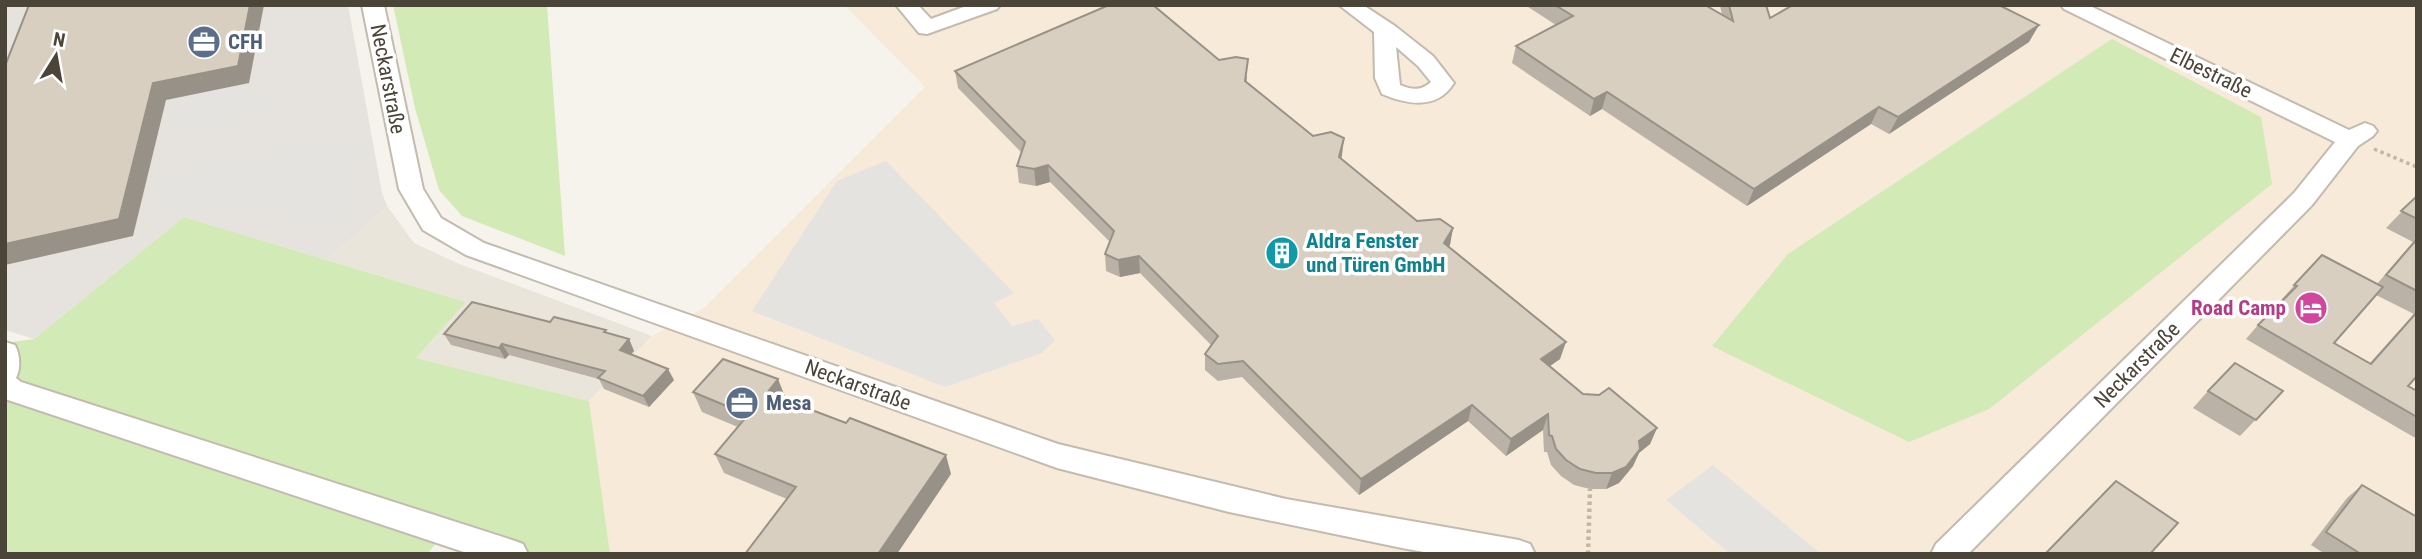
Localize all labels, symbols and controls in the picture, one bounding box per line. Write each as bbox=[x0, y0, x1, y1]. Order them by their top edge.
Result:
north arrow bbox=[21, 21, 91, 91]
street label: Neckarstraße bbox=[366, 22, 410, 136]
office icon: CFH bbox=[185, 23, 223, 61]
text: N bbox=[51, 27, 67, 52]
place label: CFH bbox=[228, 30, 263, 54]
street label: Elbestraße bbox=[2166, 43, 2256, 103]
place label: Aldra Fenster und Türen GmbH bbox=[1306, 229, 1445, 277]
building icon: Aldra Fenster und Türen GmbH bbox=[1263, 234, 1301, 272]
hotel icon: Road Camp bbox=[2292, 289, 2330, 327]
place label: Road Camp bbox=[2191, 296, 2286, 320]
street label: Neckarstraße bbox=[2089, 317, 2185, 413]
street label: Neckarstraße bbox=[802, 355, 914, 415]
office icon: Mesa bbox=[723, 384, 761, 422]
place label: Mesa bbox=[766, 391, 812, 415]

